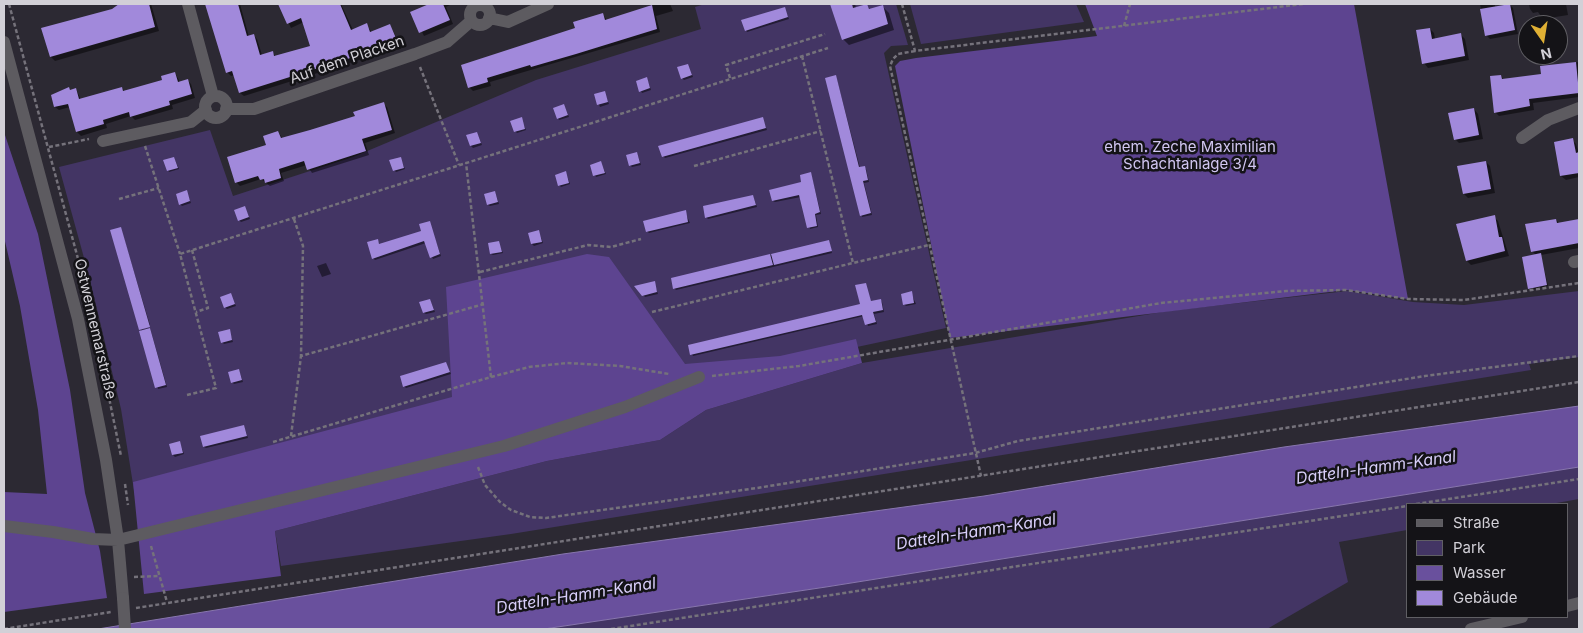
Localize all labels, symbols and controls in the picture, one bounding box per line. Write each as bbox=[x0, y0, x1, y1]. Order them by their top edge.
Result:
north arrow bbox=[1518, 15, 1568, 65]
street label: Auf dem Placken bbox=[287, 32, 407, 88]
text: N bbox=[1539, 45, 1553, 64]
park label: ehem. Zeche Maximilian Schachtanlage 3/4 bbox=[1104, 138, 1276, 173]
street label: Ostwennemarstraße bbox=[70, 257, 120, 401]
water label: Datteln-Hamm-Kanal bbox=[1295, 447, 1457, 489]
legend bbox=[1406, 503, 1568, 618]
water label: Datteln-Hamm-Kanal bbox=[895, 510, 1057, 554]
text: Straße bbox=[1453, 513, 1500, 532]
text: Park bbox=[1453, 538, 1485, 557]
text: Wasser bbox=[1453, 563, 1506, 582]
water label: Datteln-Hamm-Kanal bbox=[495, 574, 657, 618]
text: Gebäude bbox=[1453, 588, 1518, 607]

